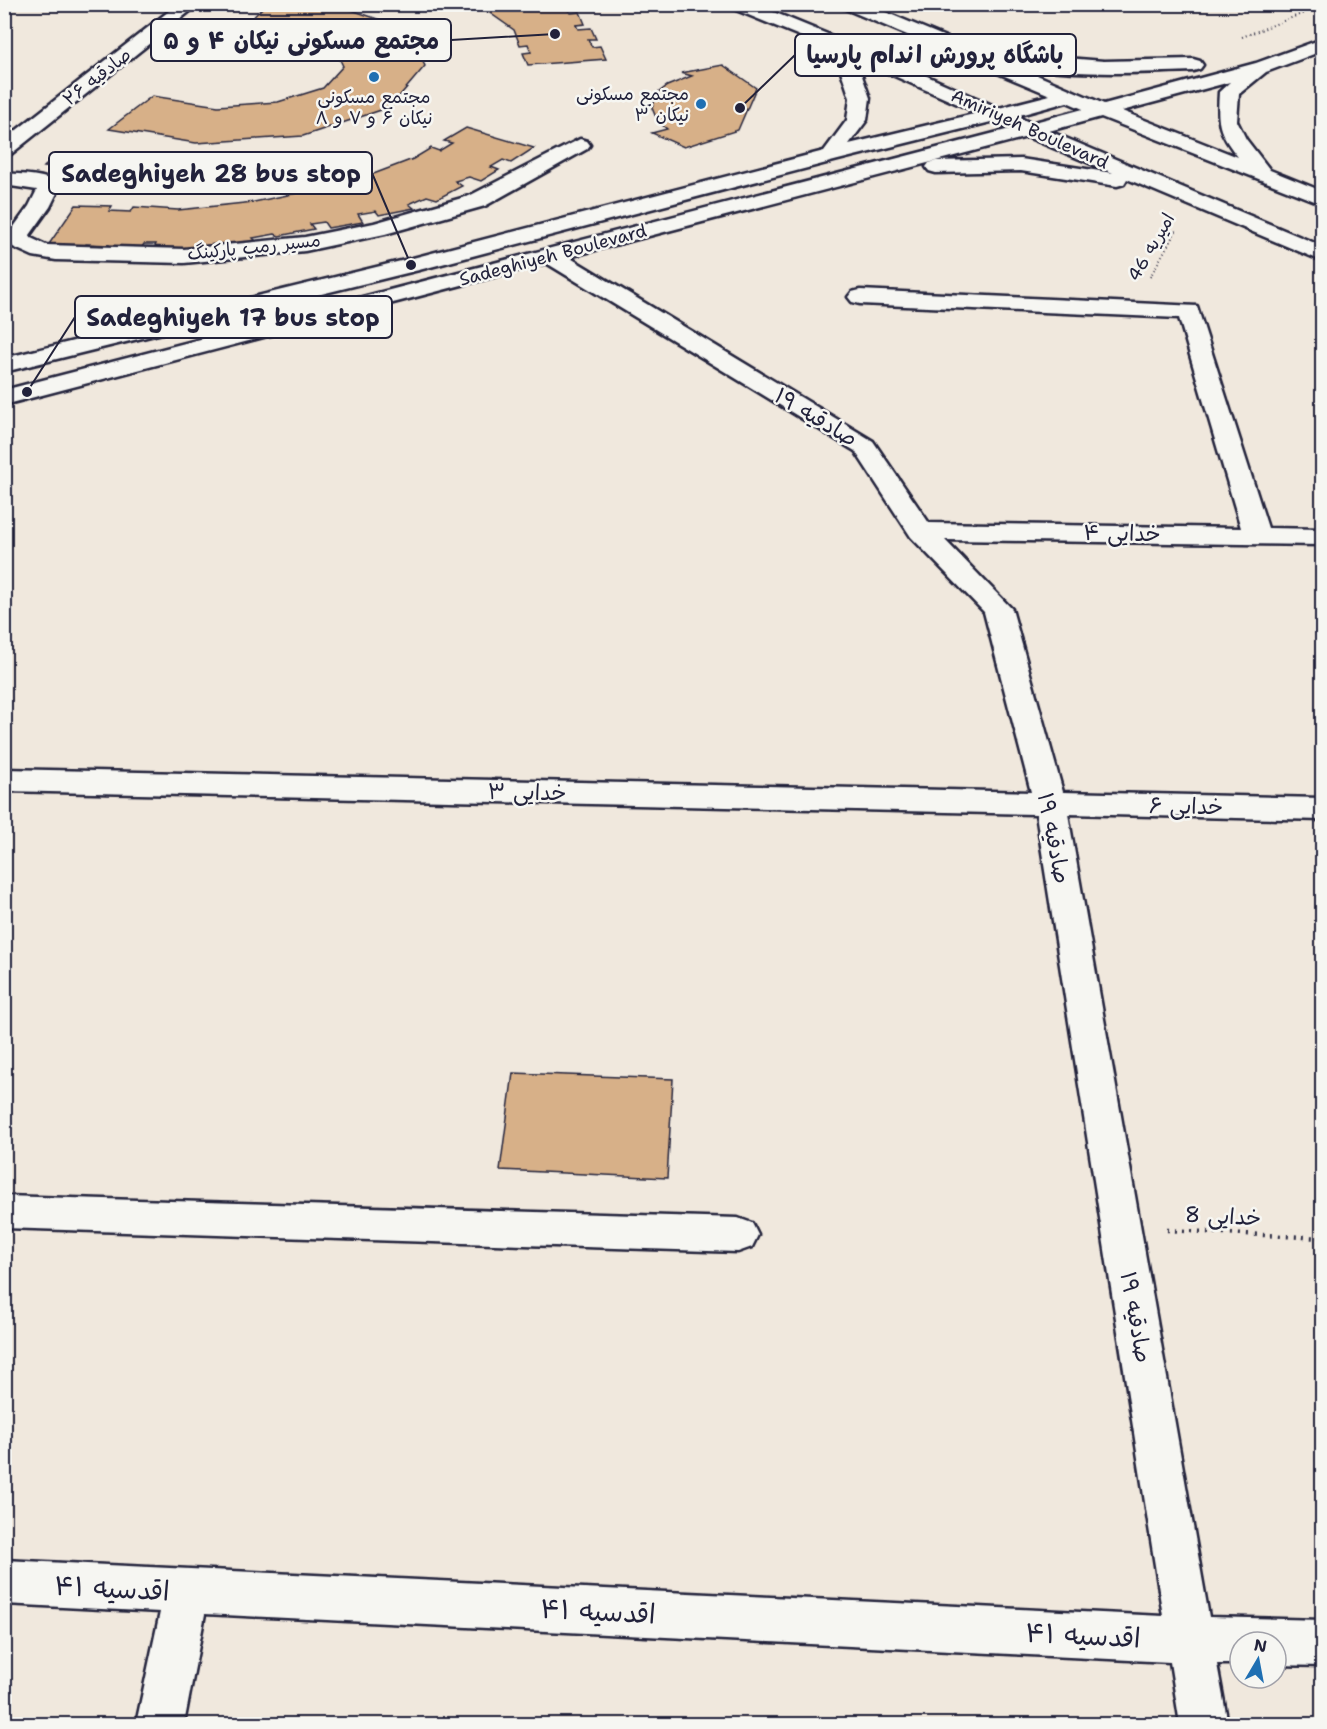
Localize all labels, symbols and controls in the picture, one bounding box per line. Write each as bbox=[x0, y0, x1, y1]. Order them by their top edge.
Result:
callout: مجتمع مسکونی نیکان ۴ و ۵ bbox=[151, 19, 451, 61]
text: مجتمع مسکونی نیکان ۴ و ۵ bbox=[163, 25, 439, 58]
callout: باشگاه پرورش اندام پارسیا bbox=[795, 34, 1076, 76]
text: باشگاه پرورش اندام پارسیا bbox=[807, 39, 1063, 73]
street label: صادقیه ۲۶ bbox=[58, 43, 136, 111]
marker: مجتمع مسکونی نیکان ۶ و ۷ و ۸ bbox=[367, 70, 381, 84]
place label: مجتمع مسکونی نیکان ۳ bbox=[576, 82, 689, 127]
street label: Amiriyeh Boulevard bbox=[947, 83, 1113, 175]
place label: مجتمع مسکونی نیکان ۶ و ۷ و ۸ bbox=[315, 85, 433, 130]
marker: مجتمع مسکونی نیکان ۳ bbox=[694, 97, 708, 111]
callout: Sadeghiyeh 28 bus stop bbox=[49, 152, 372, 194]
text: Sadeghiyeh 28 bus stop bbox=[61, 158, 361, 190]
street label: امیریه 46 bbox=[1122, 209, 1180, 285]
street label: Sadeghiyeh Boulevard bbox=[457, 218, 649, 292]
street label: مسیر رمپ پارکینگ bbox=[186, 228, 322, 266]
callout: Sadeghiyeh 17 bus stop bbox=[75, 296, 392, 338]
text: Sadeghiyeh 17 bus stop bbox=[86, 302, 380, 334]
street label: صادقیه ۱۹ bbox=[769, 381, 863, 453]
street label: خدایی ۴ bbox=[1083, 518, 1161, 548]
street label: خدایی ۳ bbox=[487, 777, 567, 807]
street label: صادقیه ۱۹ bbox=[1031, 790, 1077, 886]
street label: خدایی ۶ bbox=[1149, 791, 1223, 821]
street label: خدایی 8 bbox=[1184, 1200, 1262, 1232]
street label: صادقیه ۱۹ bbox=[1114, 1269, 1158, 1365]
street label: اقدسیه ۴۱ bbox=[53, 1567, 171, 1609]
street label: اقدسیه ۴۱ bbox=[539, 1590, 657, 1632]
street label: اقدسیه ۴۱ bbox=[1024, 1614, 1142, 1656]
north arrow bbox=[1228, 1630, 1288, 1690]
text: N bbox=[1252, 1634, 1269, 1657]

